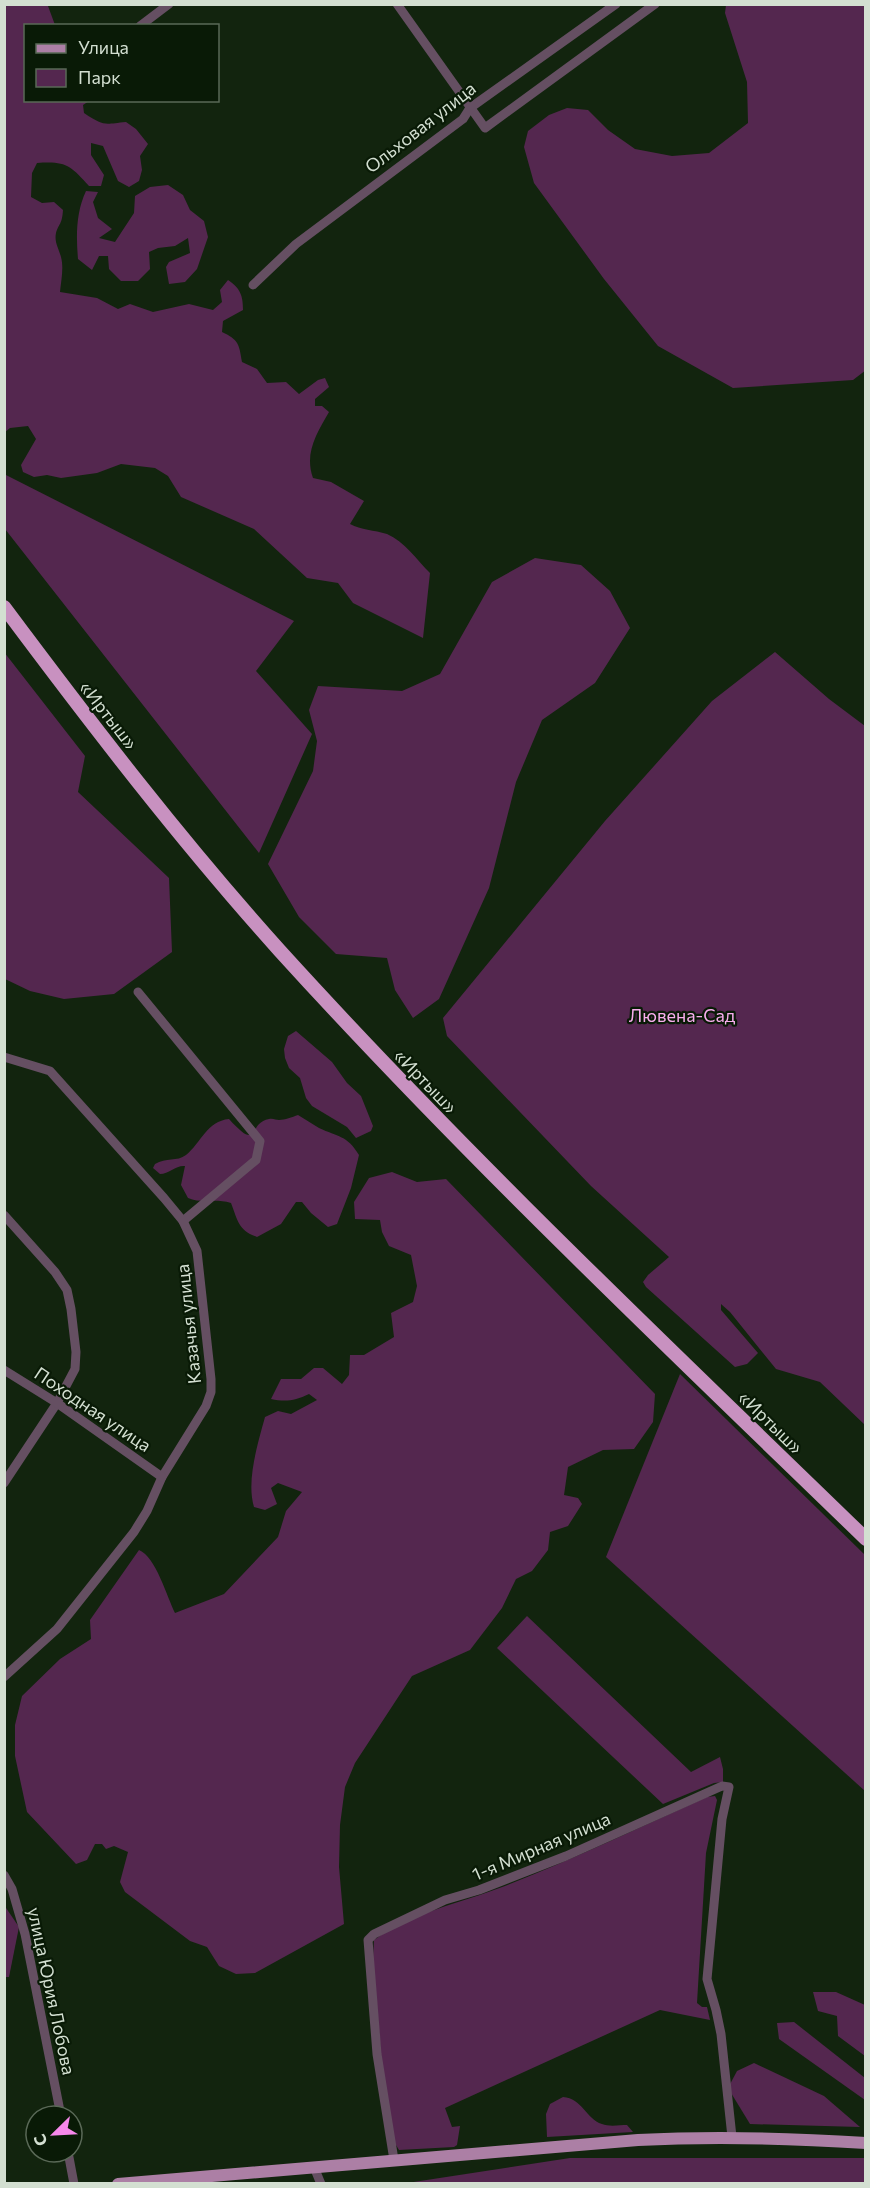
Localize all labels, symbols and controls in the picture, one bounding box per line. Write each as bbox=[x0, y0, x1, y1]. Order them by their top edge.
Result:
legend bbox=[24, 24, 219, 102]
text: Улица bbox=[78, 36, 129, 58]
text: Парк bbox=[78, 66, 121, 88]
street label: Ольховая улица bbox=[360, 77, 480, 177]
street label: «Иртыш» bbox=[75, 676, 143, 754]
park label: Лювена-Сад bbox=[629, 1004, 736, 1026]
street label: «Иртыш» bbox=[390, 1044, 462, 1118]
street label: Казачья улица bbox=[171, 1263, 205, 1385]
street label: Походная улица bbox=[31, 1362, 155, 1456]
street label: «Иртыш» bbox=[734, 1386, 808, 1458]
street label: 1-я Мирная улица bbox=[469, 1807, 613, 1885]
street label: улица Юрия Лобова bbox=[23, 1905, 81, 2077]
north arrow bbox=[24, 2104, 84, 2164]
text: С bbox=[29, 2131, 51, 2149]

